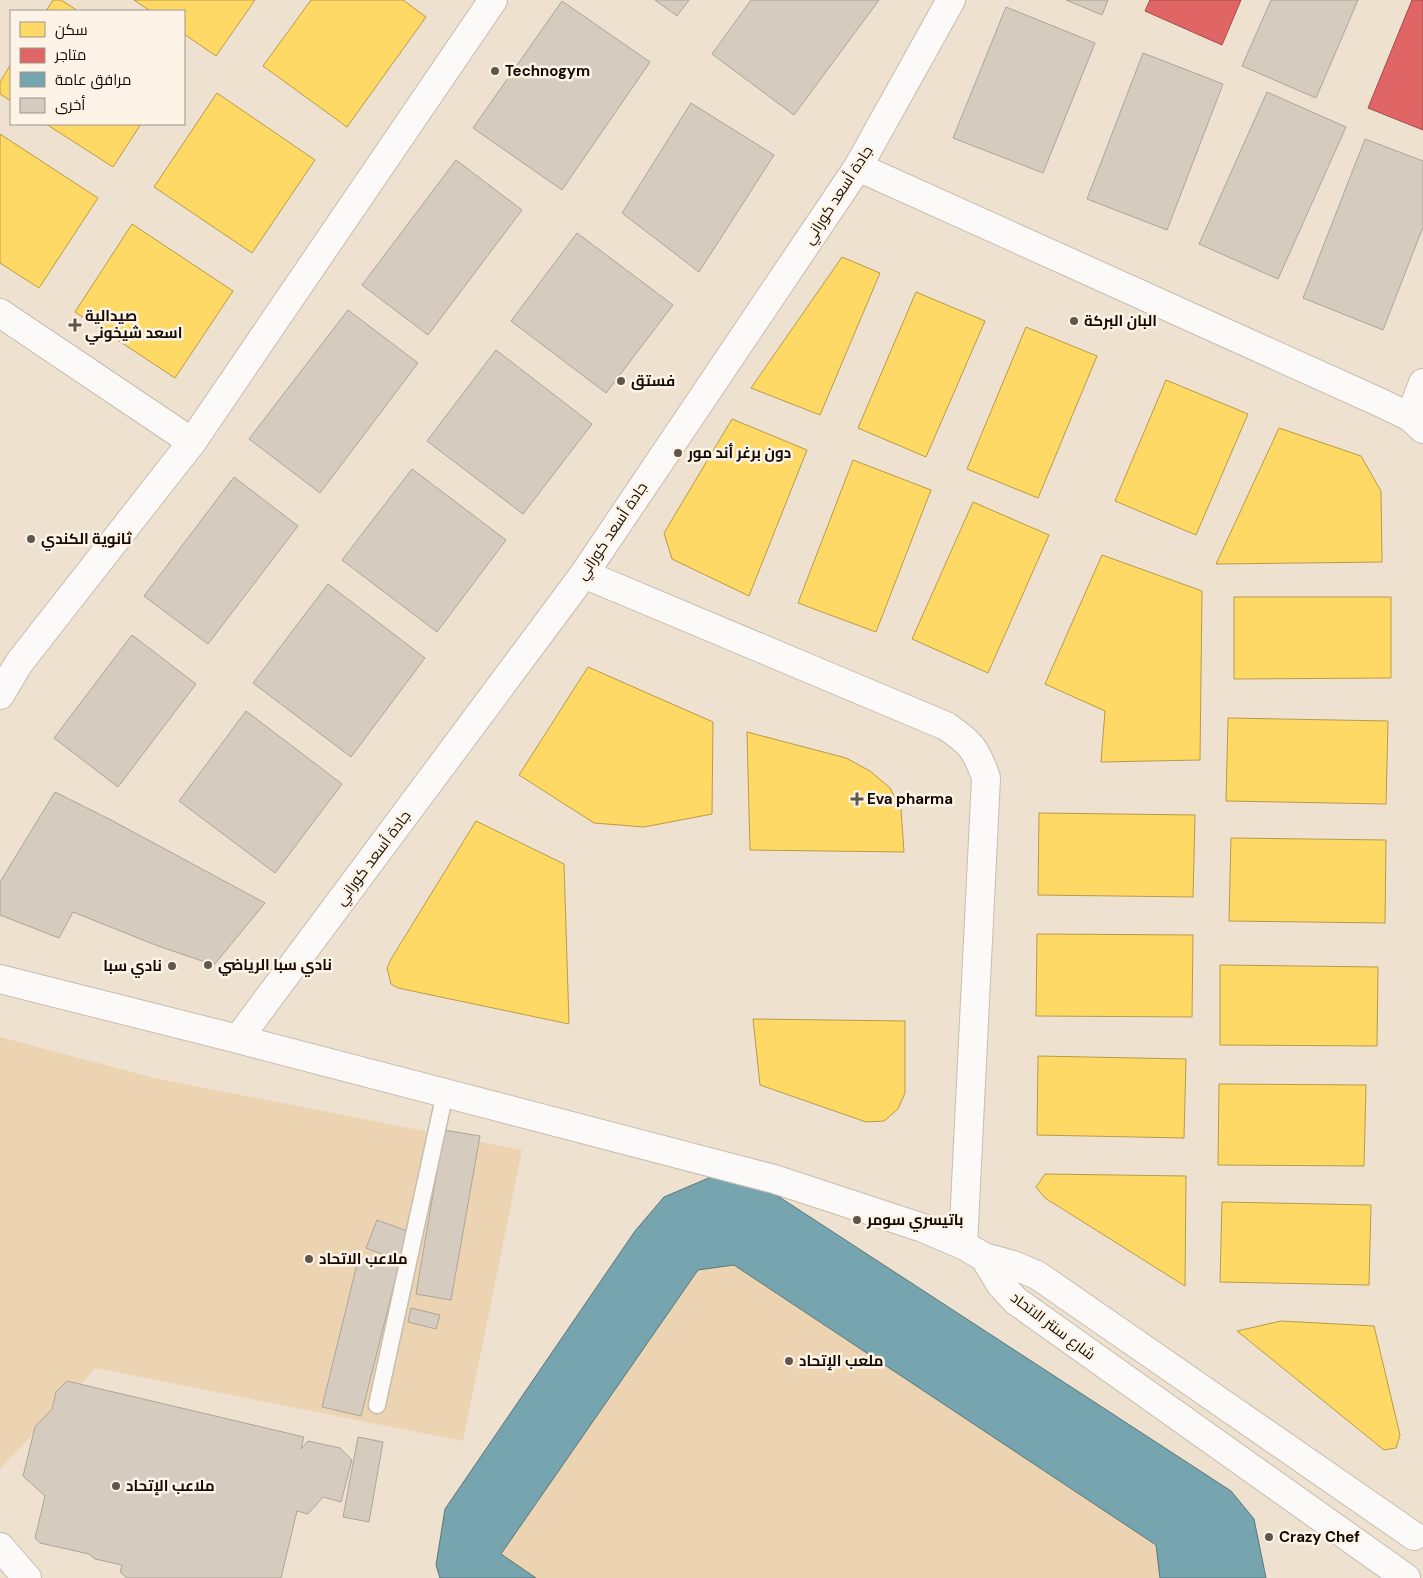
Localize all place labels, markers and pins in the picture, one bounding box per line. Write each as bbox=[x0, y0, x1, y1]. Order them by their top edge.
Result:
place label: Technogym bbox=[505, 61, 590, 81]
marker: Technogym bbox=[489, 65, 501, 77]
place label: صيدالية اسعد شيخوني bbox=[85, 306, 182, 345]
place label: البان البركة bbox=[1084, 311, 1157, 331]
marker: البان البركة bbox=[1068, 315, 1080, 327]
marker: صيدالية اسعد شيخوني bbox=[69, 319, 81, 331]
place label: فستق bbox=[631, 371, 675, 391]
marker: فستق bbox=[615, 375, 627, 387]
place label: دون برغر أند مور bbox=[687, 443, 791, 463]
marker: دون برغر أند مور bbox=[672, 447, 684, 459]
place label: ثانوية الكندي bbox=[41, 529, 132, 551]
marker: ثانوية الكندي bbox=[25, 533, 37, 545]
place label: Eva pharma bbox=[867, 789, 953, 809]
marker: Eva pharma bbox=[851, 793, 863, 805]
place label: نادي سبا الرياضي bbox=[218, 955, 332, 977]
place label: نادي سبا bbox=[103, 956, 162, 978]
marker: نادي سبا الرياضي bbox=[202, 959, 214, 971]
marker: نادي سبا bbox=[166, 960, 178, 972]
place label: باتيسري سومر bbox=[866, 1210, 964, 1232]
marker: باتيسري سومر bbox=[851, 1214, 863, 1226]
place label: ملاعب الاتحاد bbox=[319, 1249, 408, 1269]
marker: ملاعب الاتحاد bbox=[303, 1253, 315, 1265]
place label: ملعب الإتحاد bbox=[799, 1351, 883, 1371]
marker: ملعب الإتحاد bbox=[783, 1355, 795, 1367]
place label: ملاعب الإتحاد bbox=[126, 1476, 215, 1496]
marker: ملاعب الإتحاد bbox=[110, 1480, 122, 1492]
place label: Crazy Chef bbox=[1279, 1527, 1360, 1547]
marker: Crazy Chef bbox=[1263, 1531, 1275, 1543]

